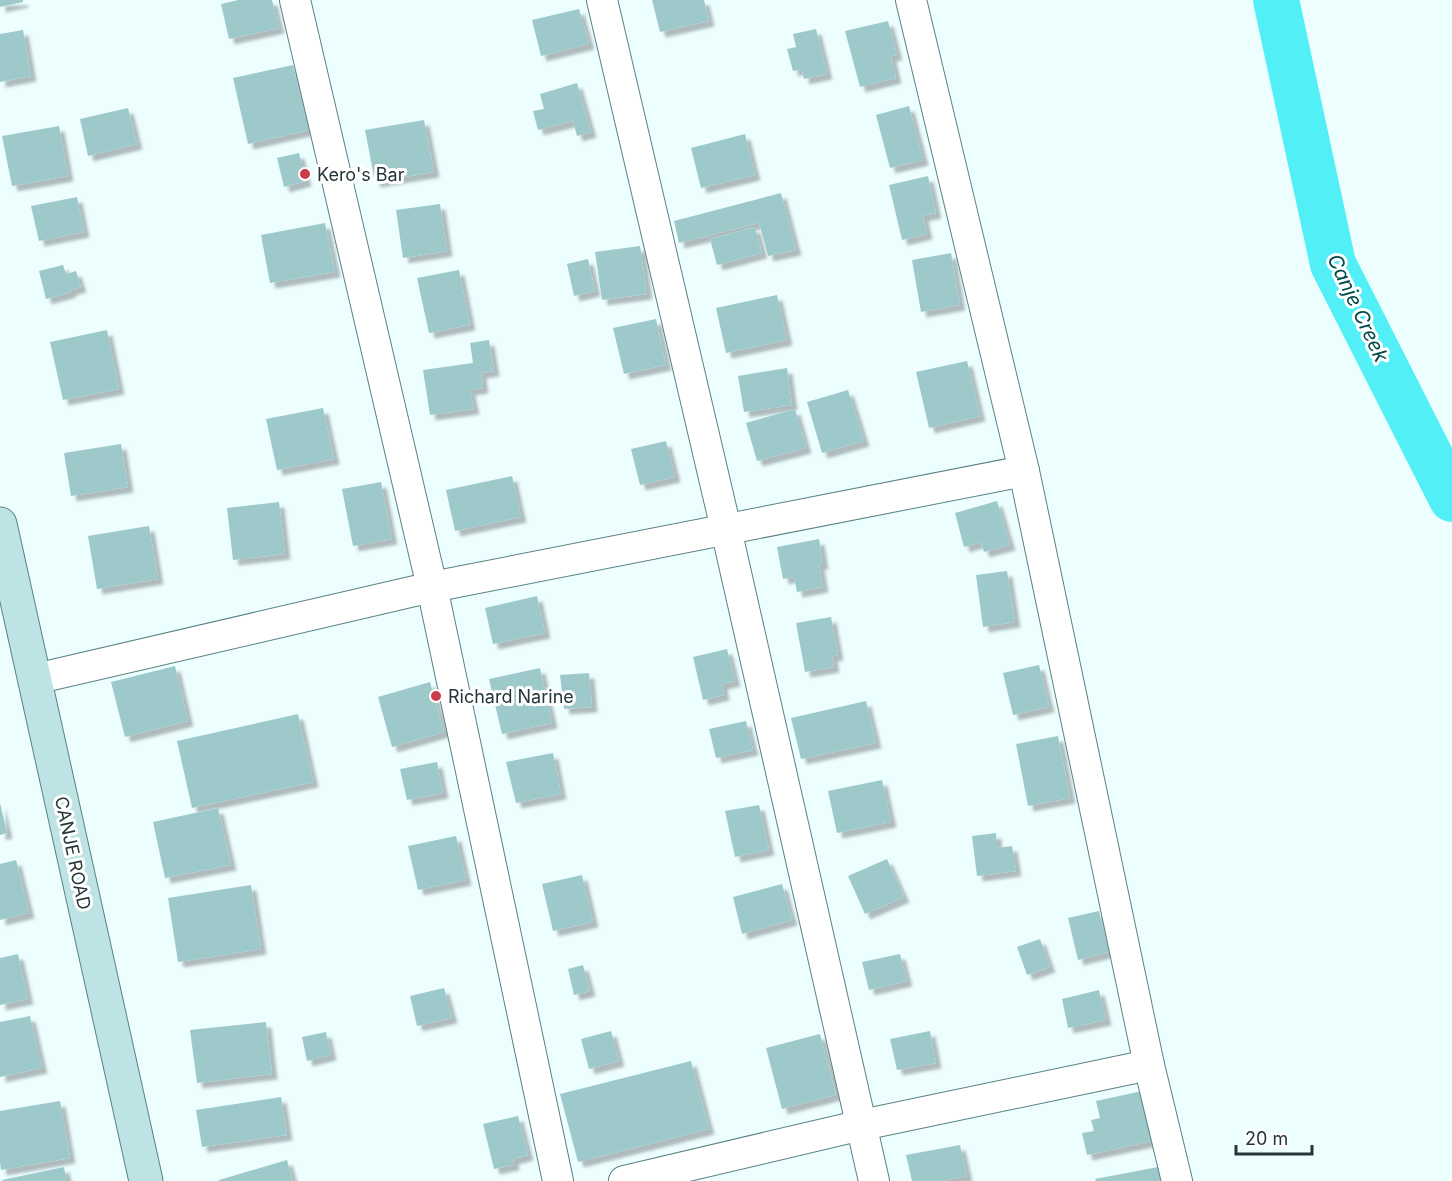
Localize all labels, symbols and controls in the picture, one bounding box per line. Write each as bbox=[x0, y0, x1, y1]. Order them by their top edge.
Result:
place label: Kero's Bar bbox=[317, 164, 405, 185]
marker: Kero's Bar bbox=[298, 167, 312, 181]
water label: Canje Creek bbox=[1323, 250, 1394, 367]
place label: Richard Narine bbox=[448, 686, 574, 707]
marker: Richard Narine bbox=[429, 689, 443, 703]
street label: CANJE ROAD bbox=[51, 795, 95, 911]
scale bar bbox=[1236, 1118, 1312, 1156]
text: 20 m bbox=[1245, 1128, 1288, 1149]

